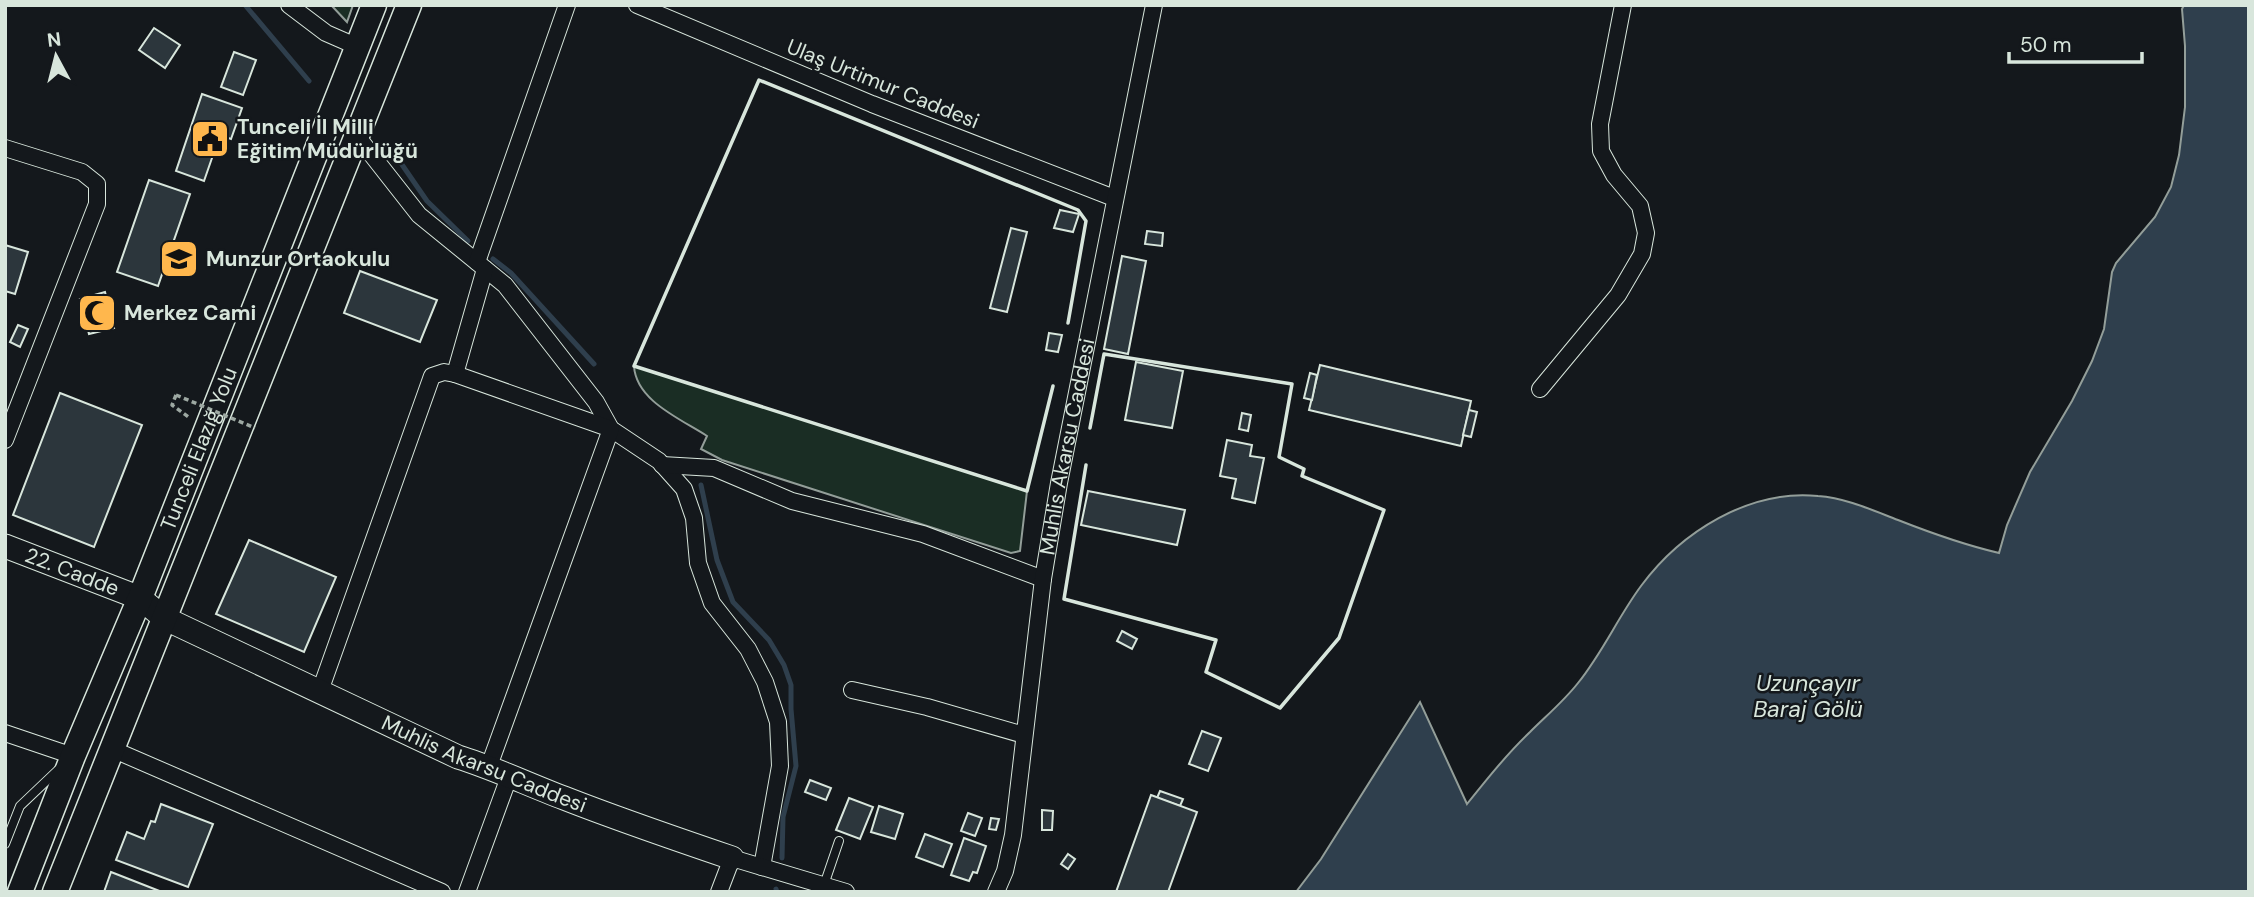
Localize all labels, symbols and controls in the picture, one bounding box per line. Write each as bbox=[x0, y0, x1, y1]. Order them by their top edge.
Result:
north arrow bbox=[21, 21, 91, 91]
scale bar bbox=[2009, 21, 2142, 65]
text: N bbox=[46, 26, 62, 53]
text: 50 m bbox=[2020, 31, 2071, 59]
street label: Ulaş Urtimur Caddesi bbox=[783, 33, 983, 135]
place label: Tunceli İl Milli Eğitim Müdürlüğü bbox=[237, 113, 418, 165]
public building icon: Tunceli İl Milli Eğitim Müdürlüğü bbox=[189, 118, 231, 160]
school or university icon: Munzur Ortaokulu bbox=[158, 238, 200, 280]
place label: Munzur Ortaokulu bbox=[206, 245, 390, 273]
mosque icon: Merkez Cami bbox=[76, 292, 118, 334]
place label: Merkez Cami bbox=[124, 299, 256, 327]
street label: Muhlis Akarsu Caddesi bbox=[1033, 336, 1101, 557]
street label: Tunceli Elazığ Yolu bbox=[154, 363, 244, 535]
street label: 22. Cadde bbox=[21, 541, 123, 603]
water label: Uzunçayır Baraj Gölü bbox=[1753, 668, 1863, 724]
street label: Muhlis Akarsu Caddesi bbox=[377, 709, 591, 819]

